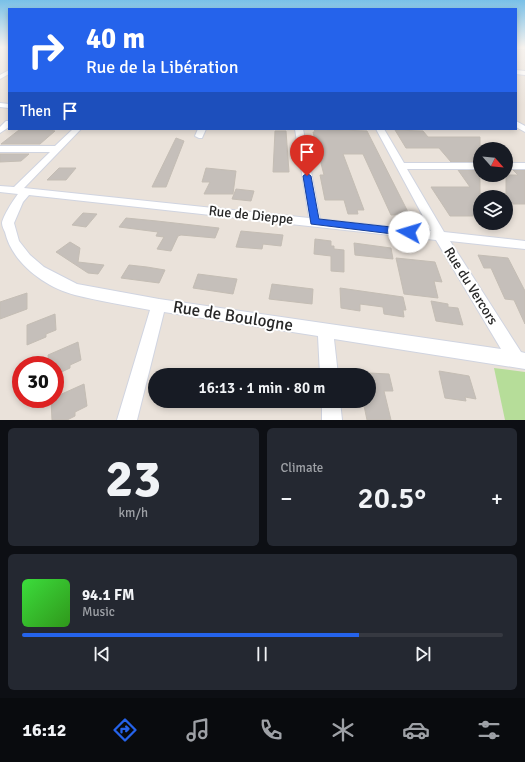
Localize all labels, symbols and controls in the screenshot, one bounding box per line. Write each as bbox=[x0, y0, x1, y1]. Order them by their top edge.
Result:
text: 40 m bbox=[86, 22, 145, 56]
icon: right bbox=[20, 24, 72, 76]
text: Rue de la Libération bbox=[86, 56, 238, 78]
icon: arrive bbox=[59, 100, 81, 122]
text: Then bbox=[20, 102, 51, 120]
pin bbox=[290, 135, 324, 176]
icon: arrive bbox=[296, 141, 318, 163]
north arrow bbox=[473, 142, 513, 182]
map controls bbox=[473, 142, 513, 230]
button: layers bbox=[473, 190, 513, 230]
street label: Rue de Dieppe bbox=[208, 202, 294, 228]
position arrow bbox=[388, 211, 430, 253]
street label: Rue du Vercors bbox=[440, 244, 502, 328]
street label: Rue de Boulogne bbox=[171, 296, 295, 336]
speed limit sign: 30 bbox=[12, 356, 64, 408]
text: 16:13 · 1 min · 80 m bbox=[199, 379, 325, 397]
text: 23 bbox=[105, 447, 161, 511]
text: Climate bbox=[281, 460, 323, 476]
text: 20.5° bbox=[358, 480, 426, 517]
text: − bbox=[281, 485, 292, 512]
text: + bbox=[491, 485, 503, 512]
text: km/h bbox=[119, 505, 148, 521]
text: 94.1 FM bbox=[82, 586, 134, 604]
text: Music bbox=[82, 604, 115, 620]
icon: previous bbox=[91, 643, 113, 665]
icon: pause bbox=[251, 643, 273, 665]
icon: next bbox=[412, 643, 434, 665]
icon: directions bbox=[111, 716, 139, 744]
icon: music bbox=[184, 716, 212, 744]
icon: phone bbox=[257, 716, 285, 744]
icon: climate bbox=[329, 716, 357, 744]
icon: car bbox=[402, 716, 430, 744]
icon: filters bbox=[475, 716, 503, 744]
text: 16:12 bbox=[22, 719, 67, 741]

